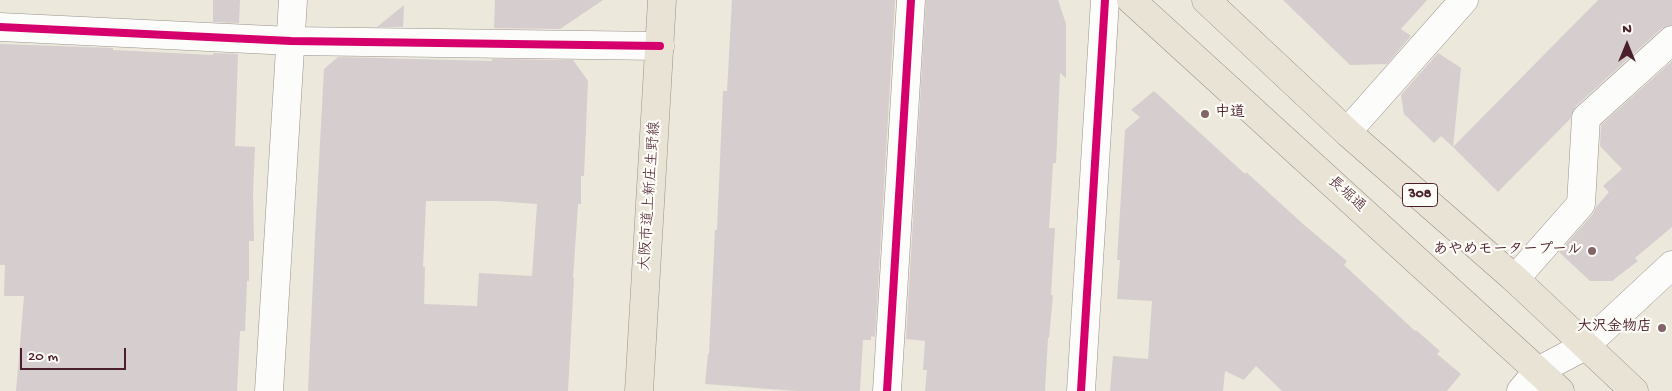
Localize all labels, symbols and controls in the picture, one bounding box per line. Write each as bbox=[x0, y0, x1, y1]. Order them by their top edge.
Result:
north arrow bbox=[1602, 20, 1652, 70]
text: N bbox=[1622, 21, 1632, 38]
place label: 中道 bbox=[1215, 105, 1245, 123]
marker: 中道 bbox=[1199, 108, 1211, 120]
street label: 大阪市道上新庄生野線 bbox=[637, 121, 665, 271]
street label: 長堀通 bbox=[1323, 173, 1369, 217]
road number: 308 bbox=[1402, 184, 1438, 206]
place label: あやめモータープール bbox=[1433, 242, 1582, 260]
marker: あやめモータープール bbox=[1586, 245, 1598, 257]
place label: 大沢金物店 bbox=[1577, 319, 1652, 337]
marker: 大沢金物店 bbox=[1656, 322, 1668, 334]
scale bar bbox=[22, 338, 129, 370]
text: 20 m bbox=[28, 348, 58, 366]

